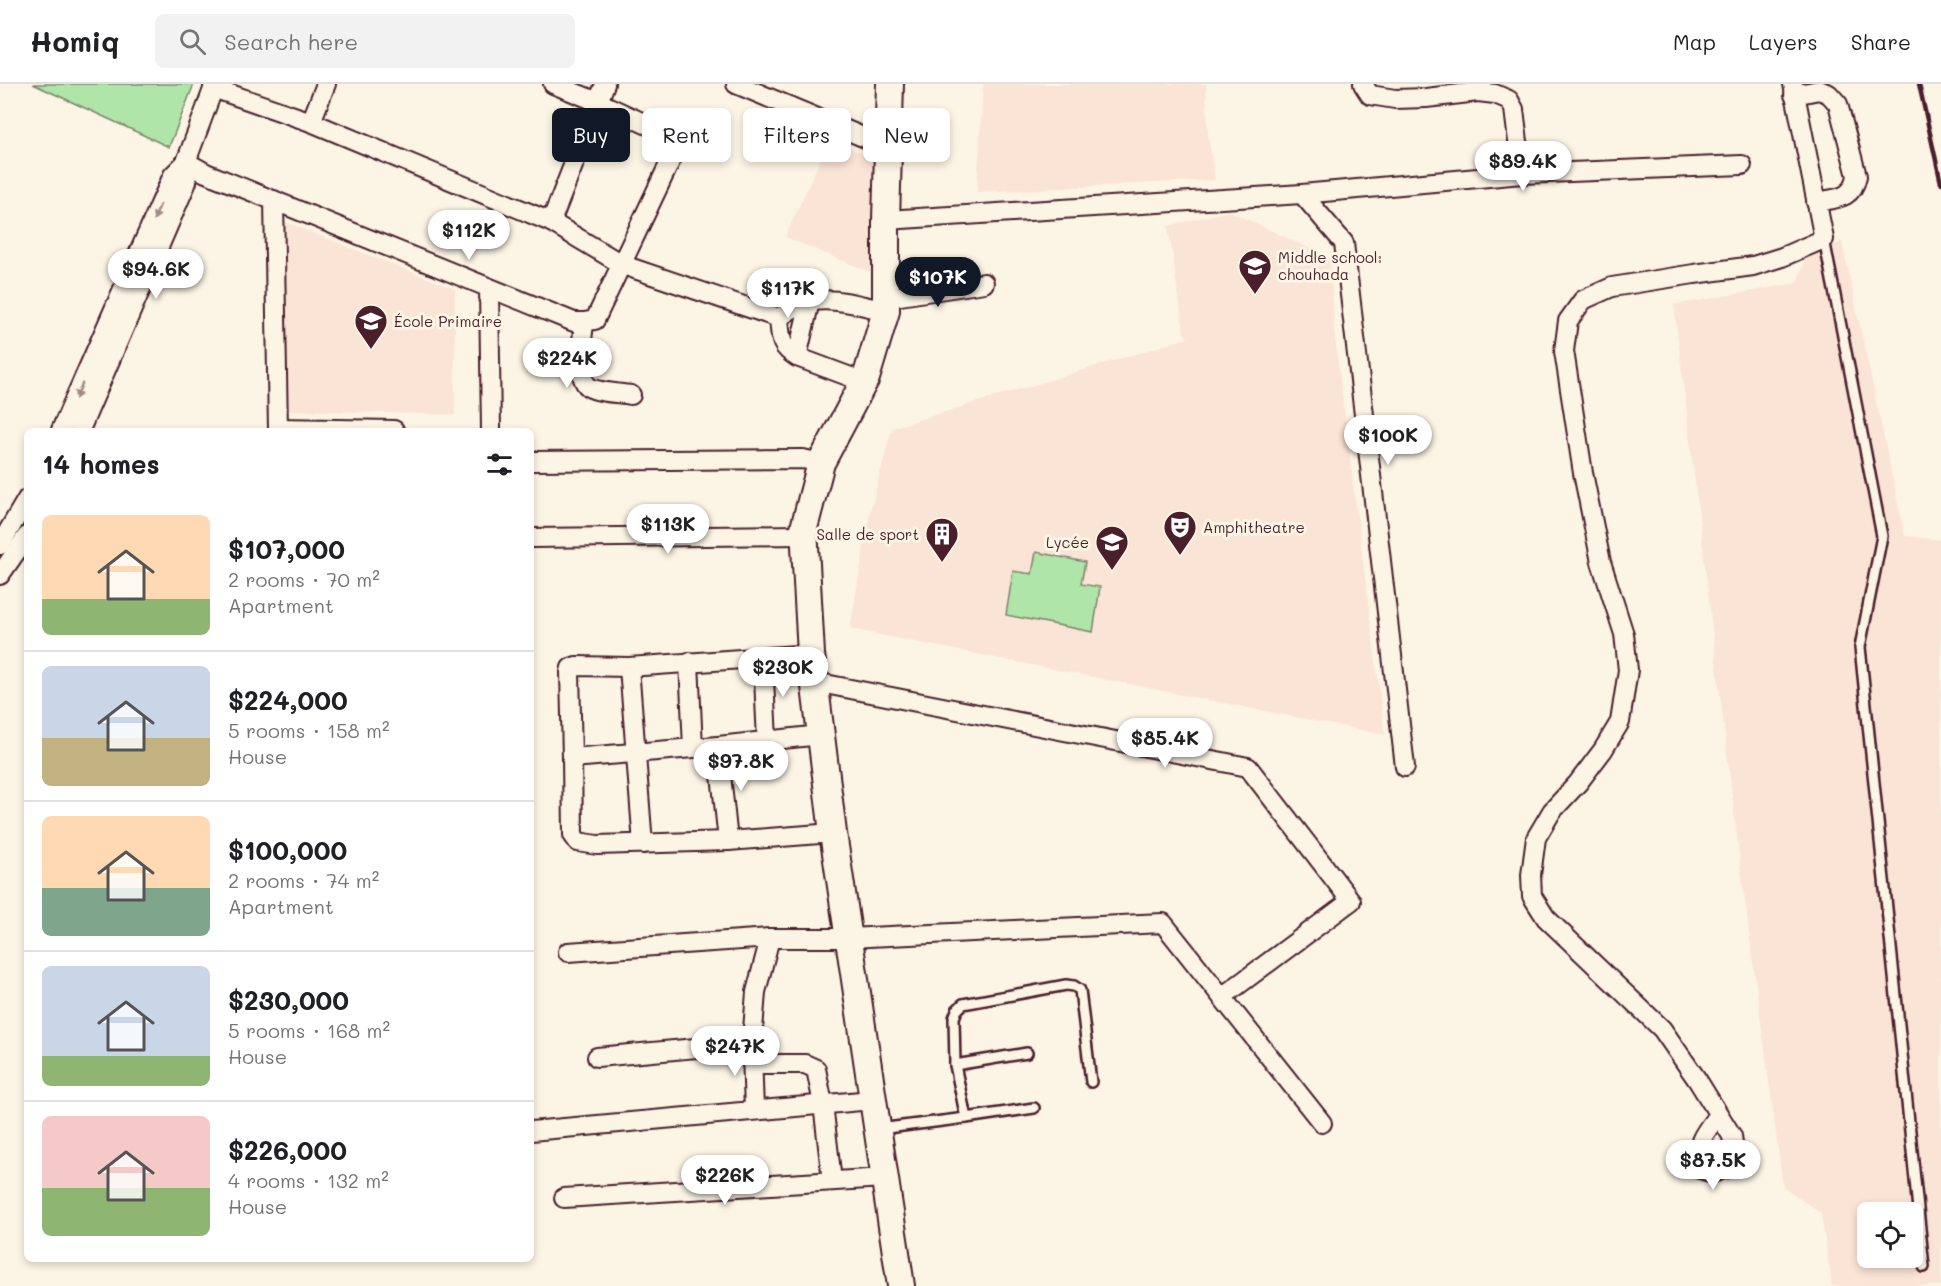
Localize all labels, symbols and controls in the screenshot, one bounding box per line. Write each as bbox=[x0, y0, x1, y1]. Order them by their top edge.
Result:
search box bbox=[155, 14, 575, 68]
text: Homiq bbox=[30, 23, 119, 59]
icon: search bbox=[176, 25, 209, 58]
text: Search here bbox=[224, 27, 358, 56]
text: Map bbox=[1673, 28, 1716, 55]
text: Layers bbox=[1749, 28, 1818, 55]
text: Share bbox=[1851, 28, 1911, 55]
chip: Buy bbox=[552, 108, 630, 162]
chip: Rent bbox=[642, 108, 731, 162]
chip: Filters bbox=[743, 108, 851, 162]
chip: New bbox=[863, 108, 950, 162]
pin: $89.4K bbox=[1474, 141, 1572, 192]
text: $89.4K bbox=[1489, 147, 1557, 173]
one-way arrow bbox=[152, 203, 161, 221]
pin: $112K bbox=[427, 210, 511, 261]
text: $112K bbox=[442, 216, 496, 242]
place label: Middle school: chouhada bbox=[1278, 247, 1382, 284]
school or university icon: Middle school: chouhada bbox=[1237, 248, 1273, 295]
pin: $94.6K bbox=[107, 249, 205, 300]
text: $94.6K bbox=[122, 255, 190, 281]
pin: $107K bbox=[896, 257, 980, 308]
text: $107K bbox=[909, 263, 967, 289]
pin: $117K bbox=[746, 268, 830, 319]
text: $117K bbox=[761, 274, 815, 300]
school or university icon: École Primaire bbox=[353, 303, 389, 350]
place label: École Primaire bbox=[394, 311, 502, 331]
pin: $224K bbox=[525, 338, 609, 389]
text: $224K bbox=[537, 344, 597, 370]
one-way arrow bbox=[74, 382, 84, 400]
pin: $100K bbox=[1346, 415, 1430, 466]
text: $100K bbox=[1358, 421, 1418, 447]
text: 14 homes bbox=[42, 447, 160, 481]
icon: filters bbox=[483, 448, 516, 481]
pin: $113K bbox=[626, 504, 710, 555]
theatre icon: Amphitheatre bbox=[1162, 509, 1198, 556]
text: $113K bbox=[640, 510, 696, 536]
building icon: Salle de sport bbox=[924, 516, 960, 563]
place label: Amphitheatre bbox=[1203, 517, 1305, 537]
place label: Salle de sport bbox=[816, 524, 919, 544]
school or university icon: Lycée bbox=[1094, 524, 1130, 571]
text: $107,000 bbox=[228, 532, 345, 566]
place label: Lycée bbox=[1046, 532, 1089, 552]
icon: home bbox=[90, 539, 162, 611]
text: 2 rooms · 70 m² bbox=[228, 566, 380, 592]
text: Apartment bbox=[228, 592, 334, 618]
pin: $230K bbox=[741, 647, 825, 698]
text: $230K bbox=[752, 653, 814, 679]
text: $224,000 bbox=[228, 683, 348, 717]
icon: home bbox=[90, 690, 162, 762]
text: 5 rooms · 158 m² bbox=[228, 717, 390, 743]
pin: $85.4K bbox=[1116, 718, 1214, 769]
text: $85.4K bbox=[1131, 724, 1199, 750]
pin: $97.8K bbox=[692, 741, 790, 792]
text: House bbox=[228, 743, 287, 769]
text: $97.8K bbox=[707, 747, 775, 773]
text: $100,000 bbox=[228, 833, 347, 867]
icon: home bbox=[90, 840, 162, 912]
text: 2 rooms · 74 m² bbox=[228, 867, 379, 893]
text: Apartment bbox=[228, 893, 334, 919]
text: $230,000 bbox=[228, 983, 349, 1017]
icon: home bbox=[90, 990, 162, 1062]
text: 5 rooms · 168 m² bbox=[228, 1017, 390, 1043]
pin: $247K bbox=[693, 1026, 777, 1077]
text: $247K bbox=[705, 1032, 765, 1058]
text: House bbox=[228, 1043, 287, 1069]
text: $226,000 bbox=[228, 1133, 347, 1167]
icon: home bbox=[90, 1140, 162, 1212]
pin: $87.5K bbox=[1664, 1140, 1762, 1191]
text: $87.5K bbox=[1680, 1146, 1746, 1172]
pin: $226K bbox=[683, 1155, 767, 1206]
text: $226K bbox=[695, 1161, 755, 1187]
text: 4 rooms · 132 m² bbox=[228, 1167, 389, 1193]
text: House bbox=[228, 1193, 287, 1219]
map controls bbox=[1857, 1202, 1923, 1268]
button: locate bbox=[1857, 1202, 1923, 1268]

